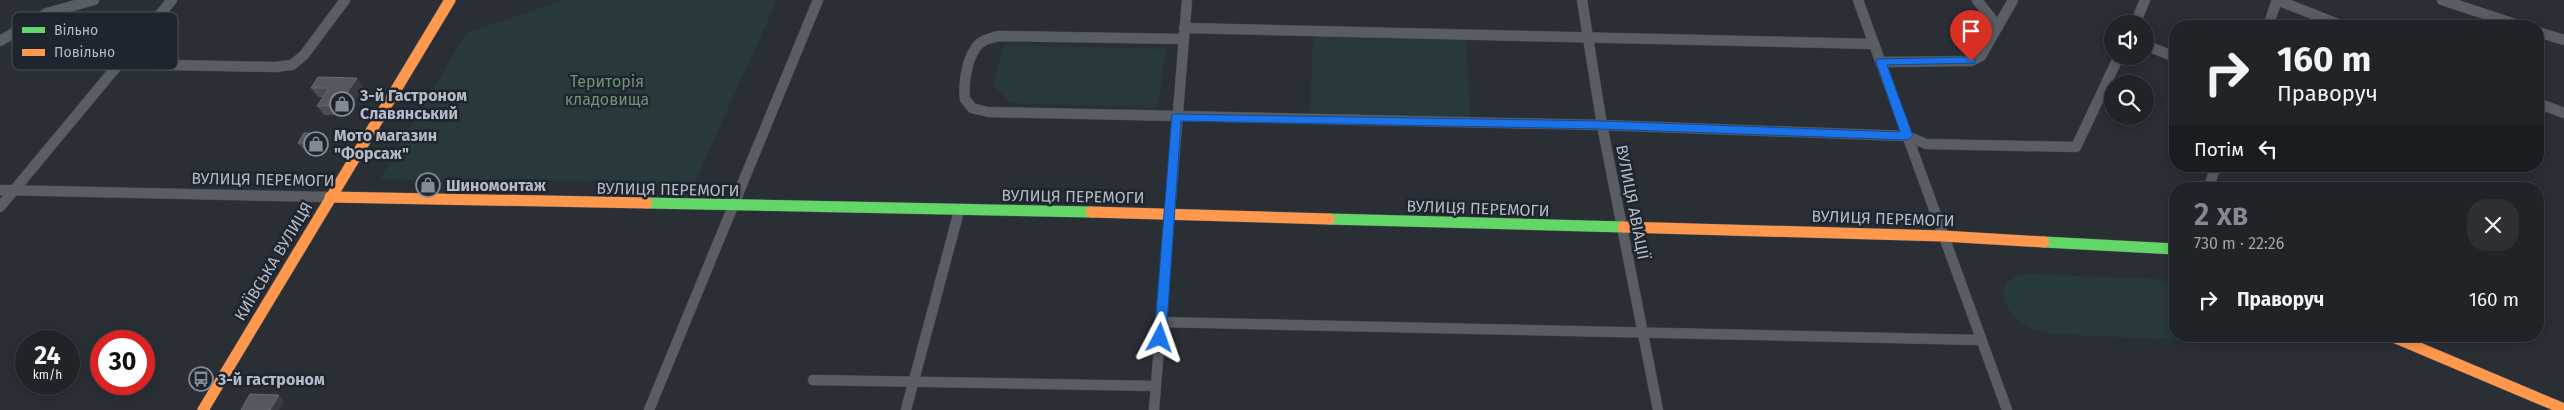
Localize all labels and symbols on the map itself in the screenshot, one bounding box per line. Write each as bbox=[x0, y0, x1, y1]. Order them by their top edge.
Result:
pin bbox=[1950, 10, 1992, 61]
legend bbox=[12, 12, 178, 70]
text: Вільно bbox=[54, 22, 98, 39]
text: Повільно bbox=[54, 44, 115, 61]
park label: Територія кладовища bbox=[565, 72, 649, 109]
place label: 3-й Гастроном Славянський bbox=[359, 86, 467, 123]
shop icon: 3-й Гастроном Славянський bbox=[329, 91, 355, 117]
place label: Мото магазин "Форсаж" bbox=[334, 126, 437, 163]
shop icon: Мото магазин "Форсаж" bbox=[303, 131, 329, 157]
street label: ВУЛИЦЯ АВІАЦІЇ bbox=[1612, 143, 1653, 261]
street label: ВУЛИЦЯ ПЕРЕМОГИ bbox=[191, 169, 335, 190]
shop icon: Шиномонтаж bbox=[415, 172, 441, 198]
place label: Шиномонтаж bbox=[446, 176, 547, 195]
street label: ВУЛИЦЯ ПЕРЕМОГИ bbox=[596, 179, 740, 200]
street label: ВУЛИЦЯ ПЕРЕМОГИ bbox=[1001, 186, 1145, 207]
street label: ВУЛИЦЯ ПЕРЕМОГИ bbox=[1406, 197, 1550, 220]
street label: КИЇВСЬКА ВУЛИЦЯ bbox=[230, 198, 316, 324]
street label: ВУЛИЦЯ ПЕРЕМОГИ bbox=[1811, 207, 1955, 230]
position arrow bbox=[1133, 311, 1185, 363]
speed limit sign: 30 bbox=[90, 330, 155, 395]
bus stop icon: 3-й гастроном bbox=[188, 366, 214, 392]
place label: 3-й гастроном bbox=[217, 370, 325, 389]

